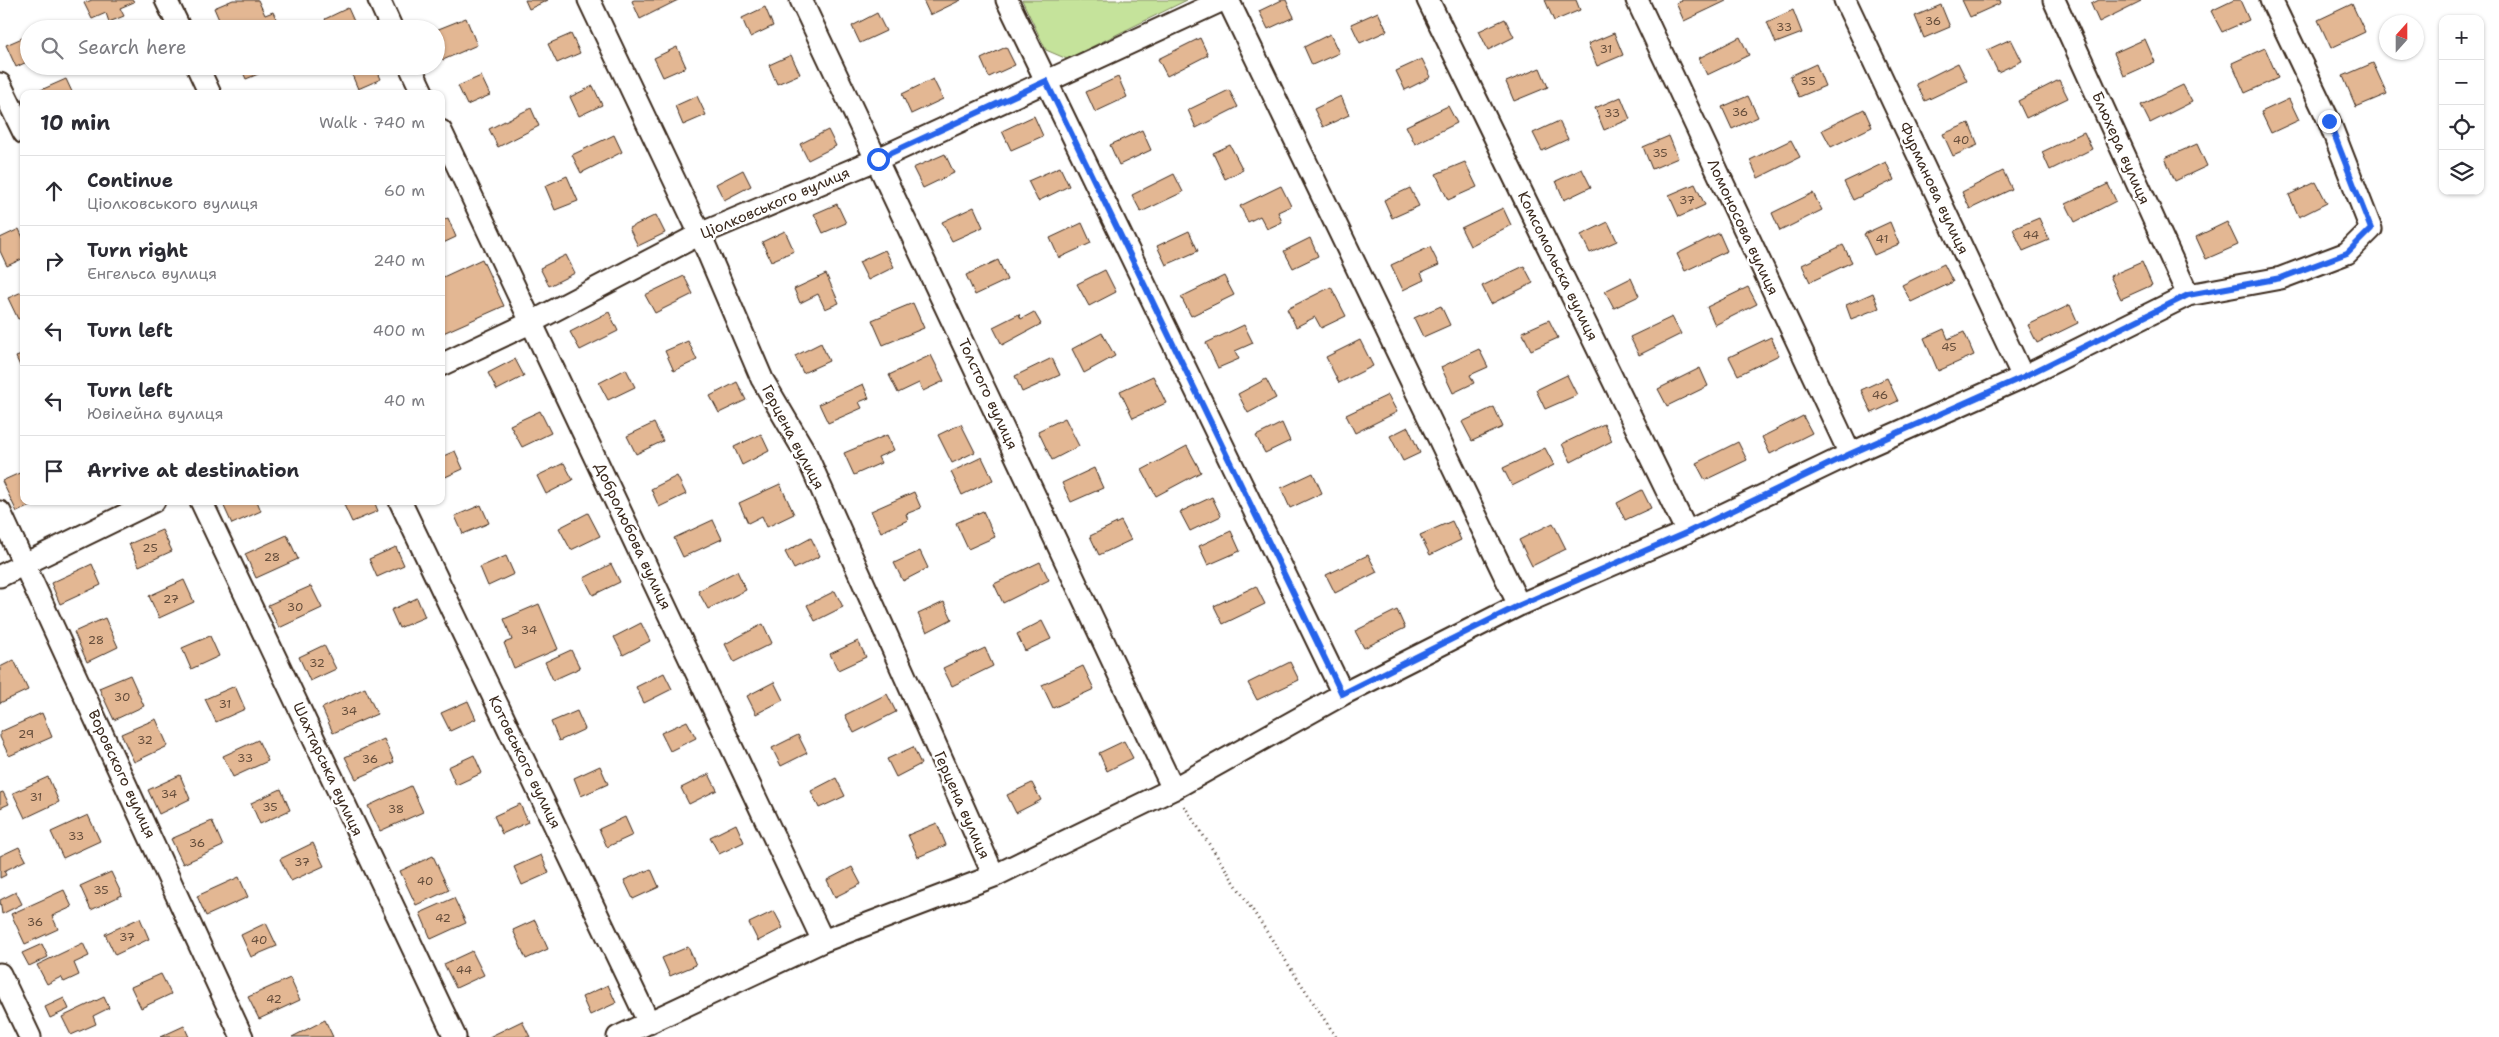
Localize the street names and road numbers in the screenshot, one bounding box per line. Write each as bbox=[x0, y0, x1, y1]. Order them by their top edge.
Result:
street label: Блюхера вулиця bbox=[2087, 88, 2155, 208]
street label: Фурманова вулиця bbox=[1895, 119, 1973, 257]
street label: Ломоносова вулиця bbox=[1703, 156, 1783, 298]
street label: Ціолковського вулиця bbox=[697, 162, 853, 244]
street label: Комсомольска вулиця bbox=[1513, 188, 1603, 344]
street label: Толстого вулиця bbox=[953, 335, 1023, 453]
street label: Герцена вулиця bbox=[757, 381, 829, 493]
street label: Добролюбова вулиця bbox=[590, 459, 676, 613]
street label: Котовського вулиця bbox=[484, 692, 566, 832]
street label: Шахтарська вулиця bbox=[288, 699, 368, 839]
street label: Воровского вулиця bbox=[83, 706, 161, 842]
street label: Герцена вулиця bbox=[929, 748, 995, 862]

